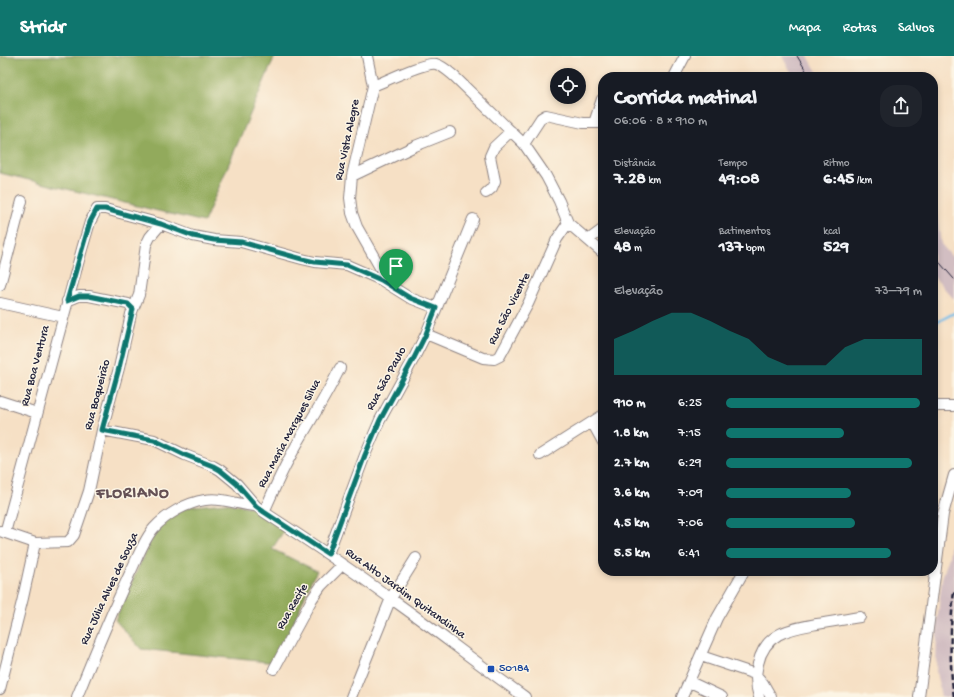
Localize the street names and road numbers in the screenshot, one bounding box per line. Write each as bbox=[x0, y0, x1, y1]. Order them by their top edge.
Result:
street label: Rua Vista Alegre bbox=[333, 97, 364, 182]
street label: Rua São Vicente bbox=[486, 270, 535, 347]
street label: Rua Boa Ventura bbox=[18, 324, 54, 408]
street label: Rua São Paulo bbox=[364, 345, 410, 413]
street label: Rua Boqueirão bbox=[82, 358, 114, 432]
street label: Rua Maria Marques Silva bbox=[255, 377, 325, 491]
street label: Rua Júlia Alves de Souza bbox=[78, 530, 142, 647]
street label: Rua Alto Jardim Quitandinha bbox=[342, 546, 468, 643]
street label: Rua Recife bbox=[274, 581, 312, 632]

